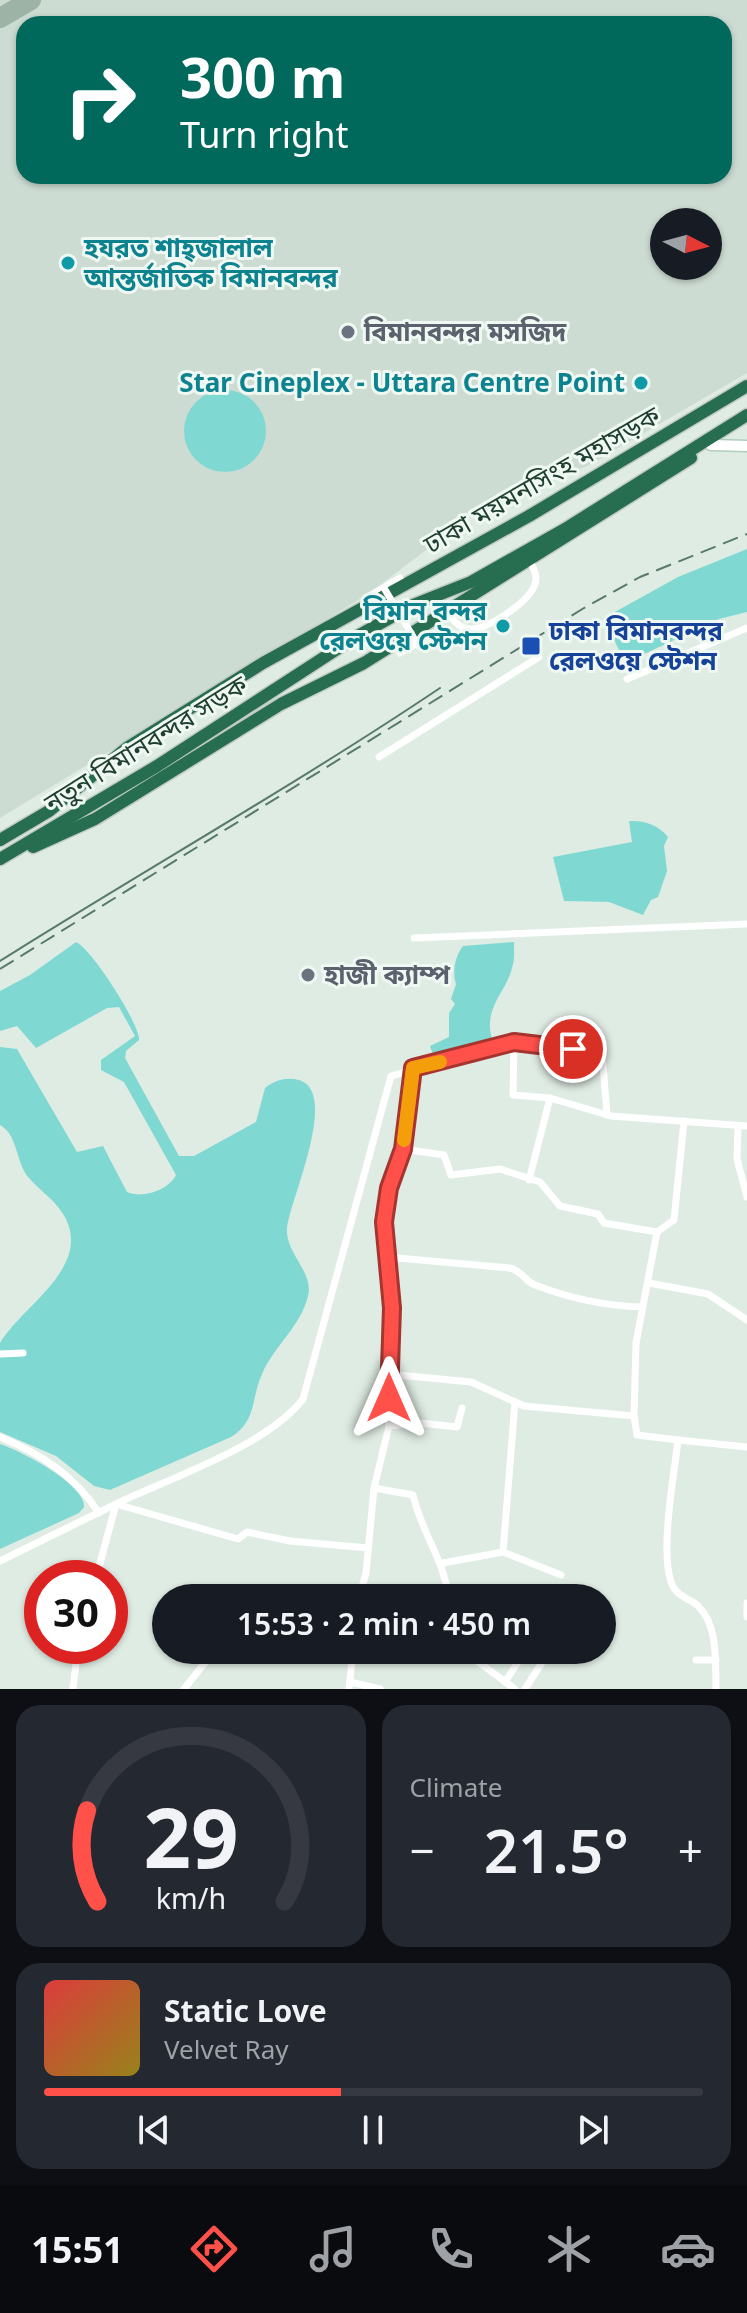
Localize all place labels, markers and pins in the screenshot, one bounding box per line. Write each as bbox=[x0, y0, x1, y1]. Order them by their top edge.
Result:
place label: হযরত শাহ্‌জালাল আন্তর্জাতিক বিমানবন্দর bbox=[83, 229, 338, 295]
marker: হযরত শাহ্‌জালাল আন্তর্জাতিক বিমানবন্দর bbox=[59, 254, 77, 272]
place label: বিমানবন্দর মসজিদ bbox=[363, 313, 567, 349]
marker: বিমানবন্দর মসজিদ bbox=[339, 323, 357, 341]
place label: Star Cineplex - Uttara Centre Point bbox=[179, 364, 625, 400]
marker: Star Cineplex - Uttara Centre Point bbox=[632, 374, 650, 392]
place label: বিমান বন্দর রেলওয়ে স্টেশন bbox=[319, 592, 488, 658]
place label: ঢাকা বিমানবন্দর রেলওয়ে স্টেশন bbox=[548, 612, 723, 678]
marker: বিমান বন্দর রেলওয়ে স্টেশন bbox=[494, 617, 512, 635]
marker: ঢাকা বিমানবন্দর রেলওয়ে স্টেশন bbox=[520, 635, 542, 657]
place label: হাজী ক্যাম্প bbox=[323, 956, 451, 992]
marker: হাজী ক্যাম্প bbox=[299, 966, 317, 984]
pin bbox=[539, 1015, 607, 1083]

